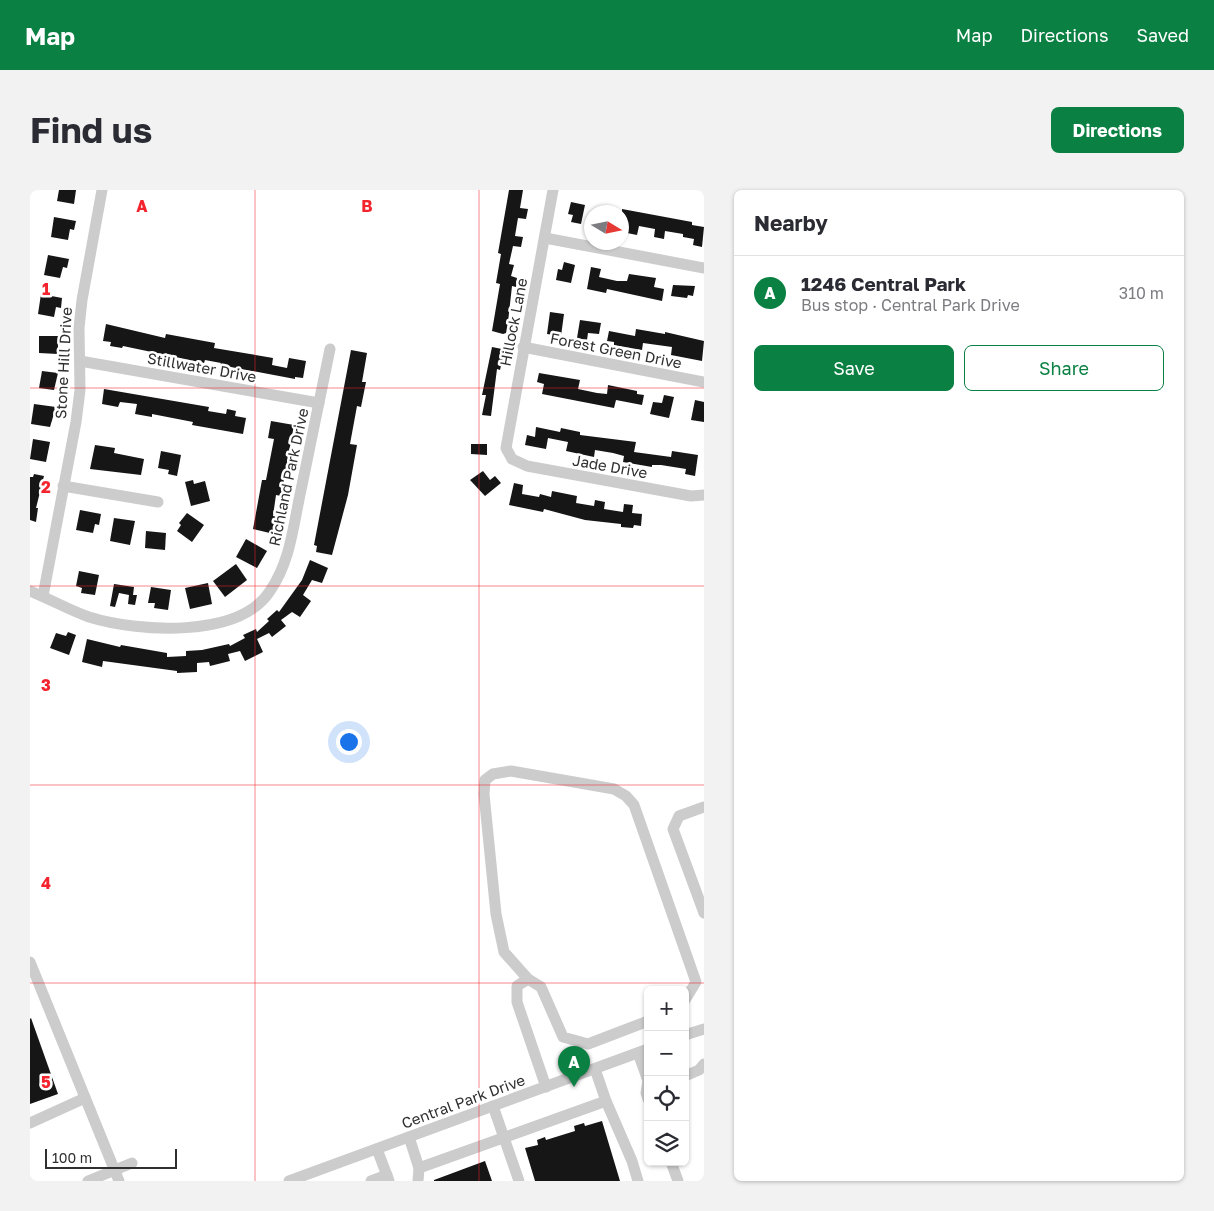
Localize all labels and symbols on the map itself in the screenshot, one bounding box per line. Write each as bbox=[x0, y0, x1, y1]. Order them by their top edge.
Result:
text: A bbox=[136, 196, 148, 216]
text: B bbox=[361, 196, 373, 216]
north arrow bbox=[584, 205, 629, 250]
street label: Hillock Lane bbox=[496, 276, 530, 368]
text: 1 bbox=[42, 279, 50, 299]
street label: Stone Hill Drive bbox=[51, 306, 75, 419]
street label: Forest Green Drive bbox=[549, 328, 684, 372]
street label: Stillwater Drive bbox=[146, 349, 258, 386]
street label: Richland Park Drive bbox=[265, 406, 311, 548]
street label: Jade Drive bbox=[571, 451, 649, 481]
text: 2 bbox=[41, 477, 51, 497]
text: 3 bbox=[41, 675, 51, 695]
your location bbox=[336, 729, 362, 755]
text: 4 bbox=[41, 873, 51, 893]
pin: A bbox=[558, 1046, 590, 1087]
street label: Central Park Drive bbox=[399, 1070, 527, 1132]
text: 5 bbox=[41, 1072, 51, 1092]
scale bar bbox=[45, 1146, 178, 1169]

